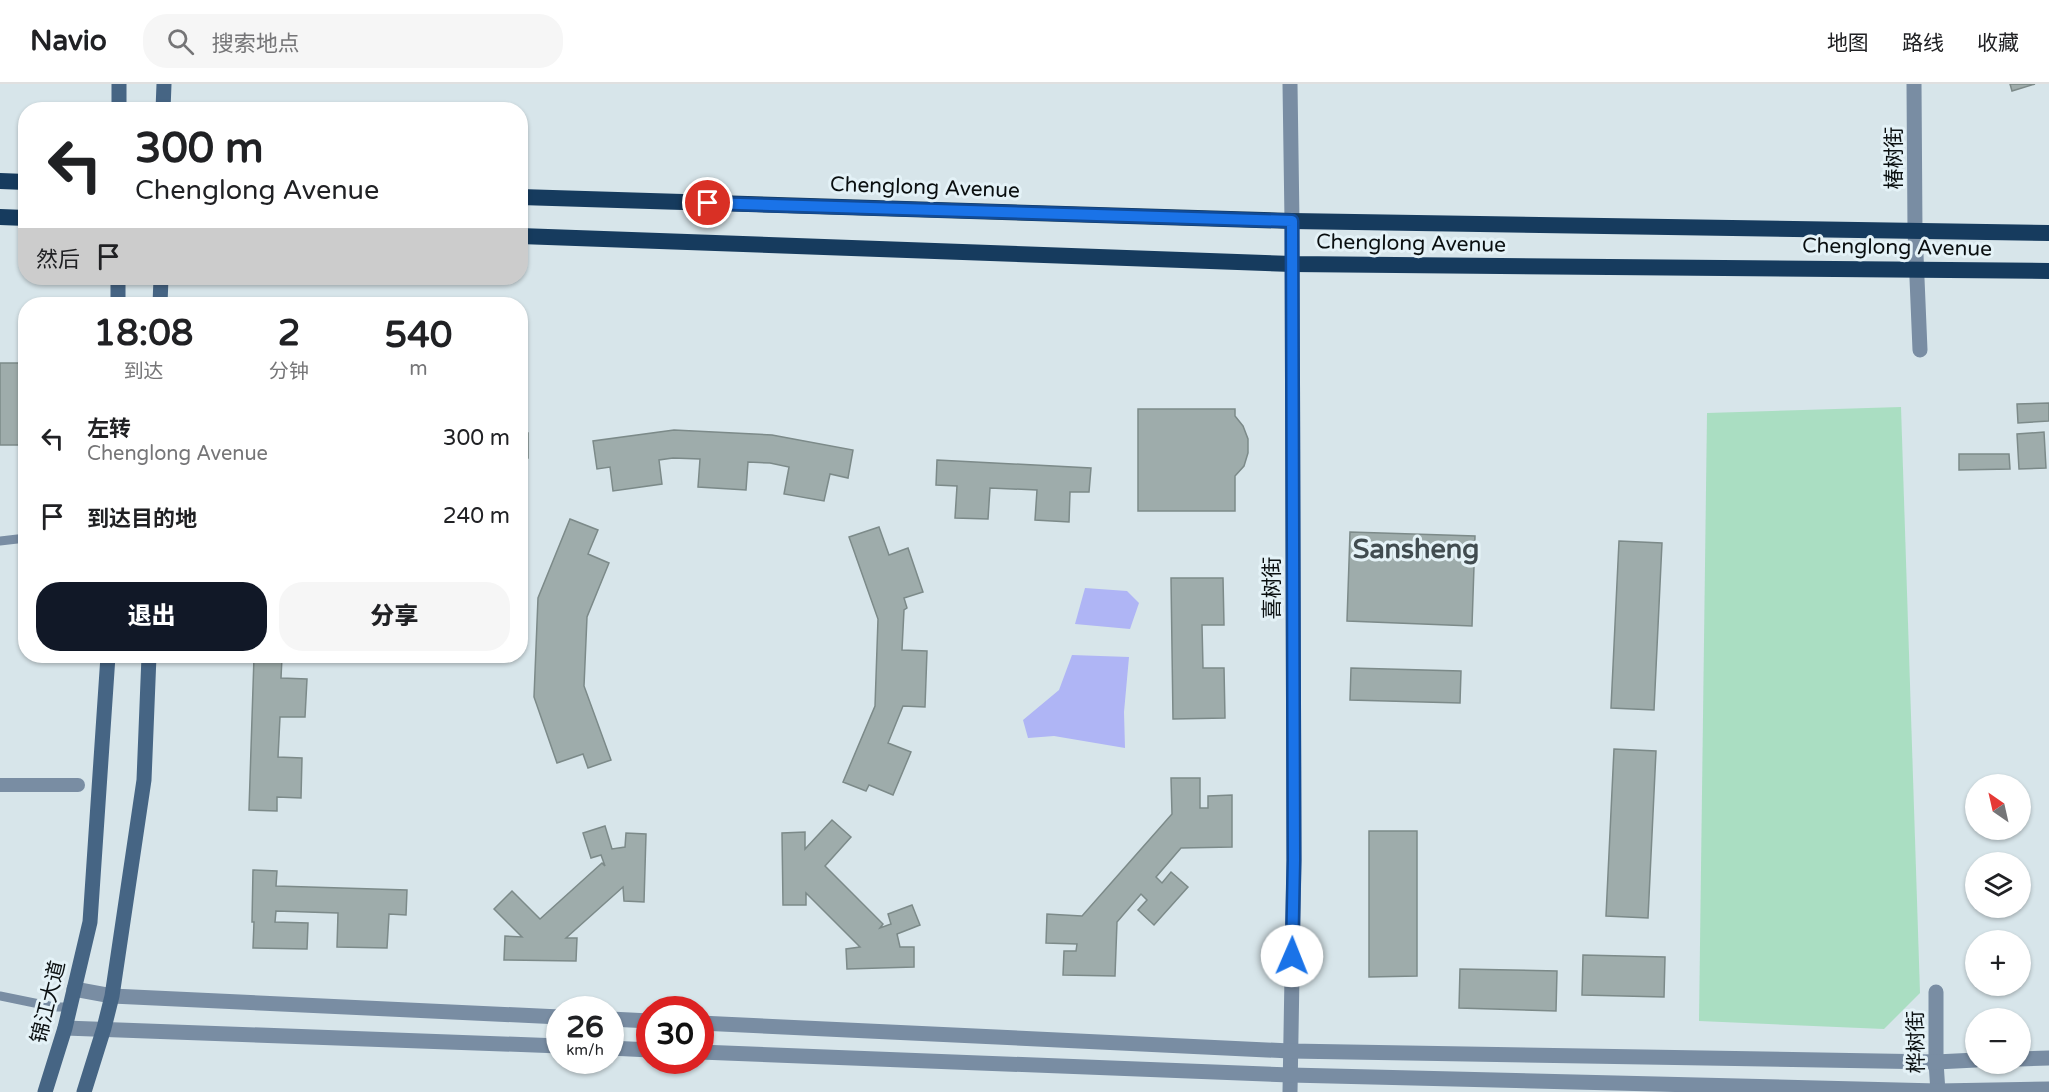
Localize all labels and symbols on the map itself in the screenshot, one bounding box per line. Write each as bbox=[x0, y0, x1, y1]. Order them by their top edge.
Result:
street label: 椿树街 bbox=[1882, 127, 1907, 190]
street label: Chenglong Avenue bbox=[830, 172, 1020, 203]
pin bbox=[682, 177, 733, 228]
street label: Chenglong Avenue bbox=[1316, 229, 1506, 258]
street label: Chenglong Avenue bbox=[1802, 233, 1992, 262]
district label: Sansheng bbox=[1353, 533, 1479, 566]
street label: 喜树街 bbox=[1260, 557, 1285, 620]
north arrow bbox=[1965, 774, 2031, 840]
position arrow bbox=[1260, 924, 1324, 988]
street label: 锦江大道 bbox=[26, 958, 71, 1046]
speed limit sign: 30 bbox=[636, 996, 714, 1074]
street label: 桦树街 bbox=[1903, 1010, 1930, 1074]

